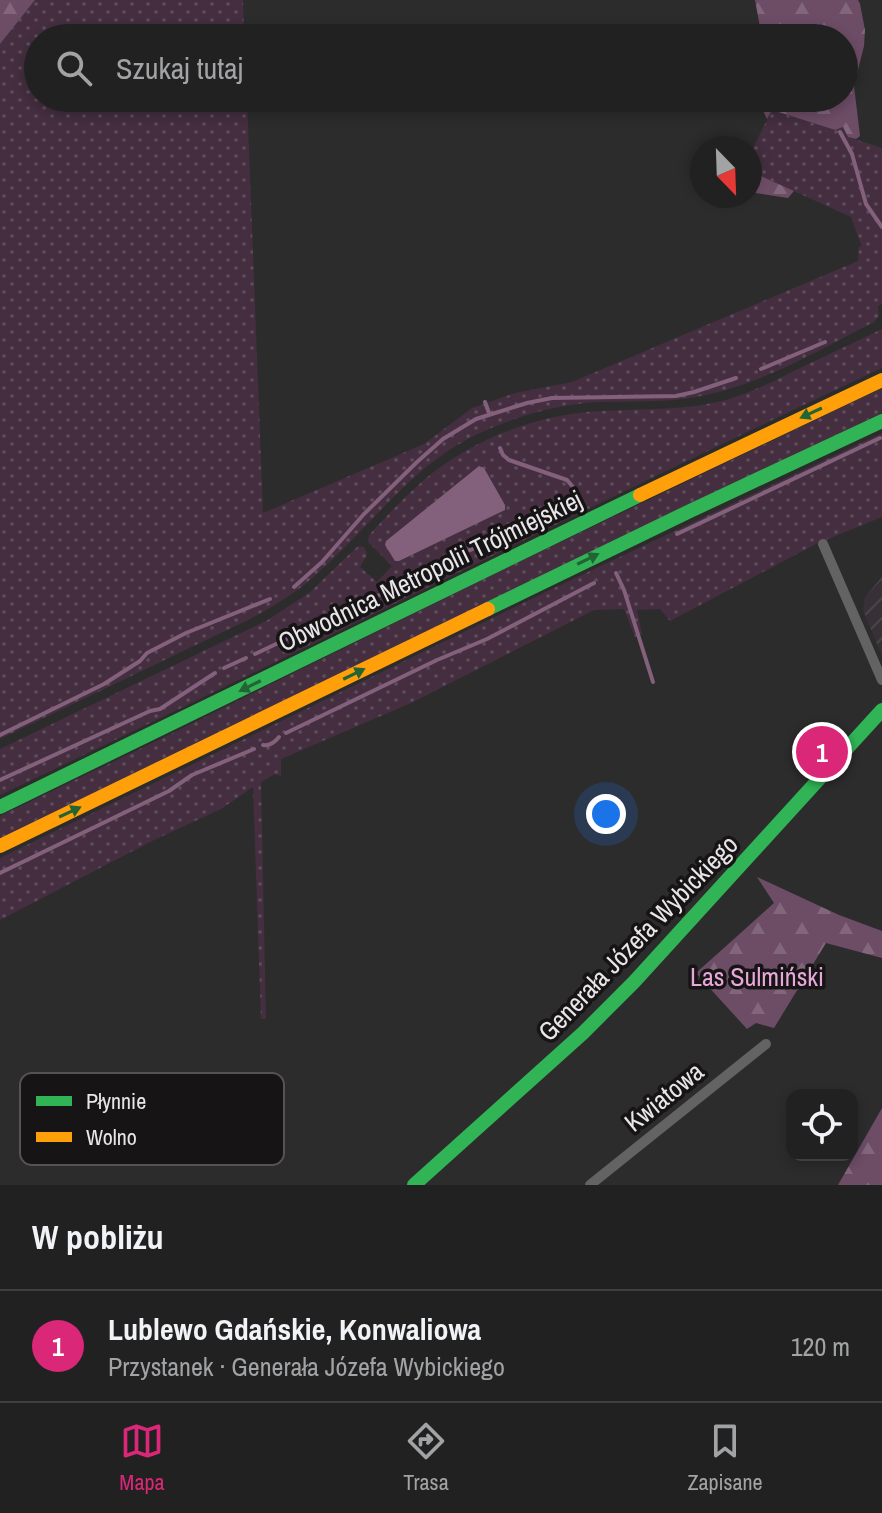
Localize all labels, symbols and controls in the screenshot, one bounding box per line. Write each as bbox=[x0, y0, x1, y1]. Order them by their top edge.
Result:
search box bbox=[24, 24, 858, 112]
icon: search bbox=[52, 46, 96, 90]
text: Szukaj tutaj bbox=[116, 48, 243, 88]
north arrow bbox=[690, 136, 762, 208]
one-way arrow bbox=[800, 406, 823, 420]
street label: Obwodnica Metropolii Trójmiejskiej bbox=[272, 482, 588, 660]
one-way arrow bbox=[577, 553, 600, 566]
one-way arrow bbox=[343, 667, 366, 680]
one-way arrow bbox=[239, 679, 262, 693]
pin: 1 bbox=[796, 722, 848, 782]
your location bbox=[586, 794, 626, 834]
one-way arrow bbox=[59, 805, 82, 819]
street label: Generała Józefa Wybickiego bbox=[530, 827, 745, 1048]
park label: Las Sulmiński bbox=[690, 959, 824, 994]
street label: Kwiatowa bbox=[617, 1054, 711, 1139]
legend bbox=[20, 1073, 284, 1165]
text: Płynnie bbox=[86, 1086, 146, 1116]
map controls bbox=[786, 1089, 858, 1161]
button: locate bbox=[786, 1089, 858, 1161]
text: Wolno bbox=[86, 1122, 137, 1152]
text: W pobliżu bbox=[32, 1214, 164, 1260]
text: Lublewo Gdańskie, Konwaliowa bbox=[108, 1309, 481, 1349]
text: 1 bbox=[52, 1329, 64, 1364]
text: 120 m bbox=[791, 1329, 850, 1364]
text: Przystanek · Generała Józefa Wybickiego bbox=[108, 1349, 505, 1384]
tab: Mapa bbox=[119, 1419, 164, 1497]
tab: Trasa bbox=[403, 1419, 449, 1497]
tab: Zapisane bbox=[687, 1419, 763, 1497]

